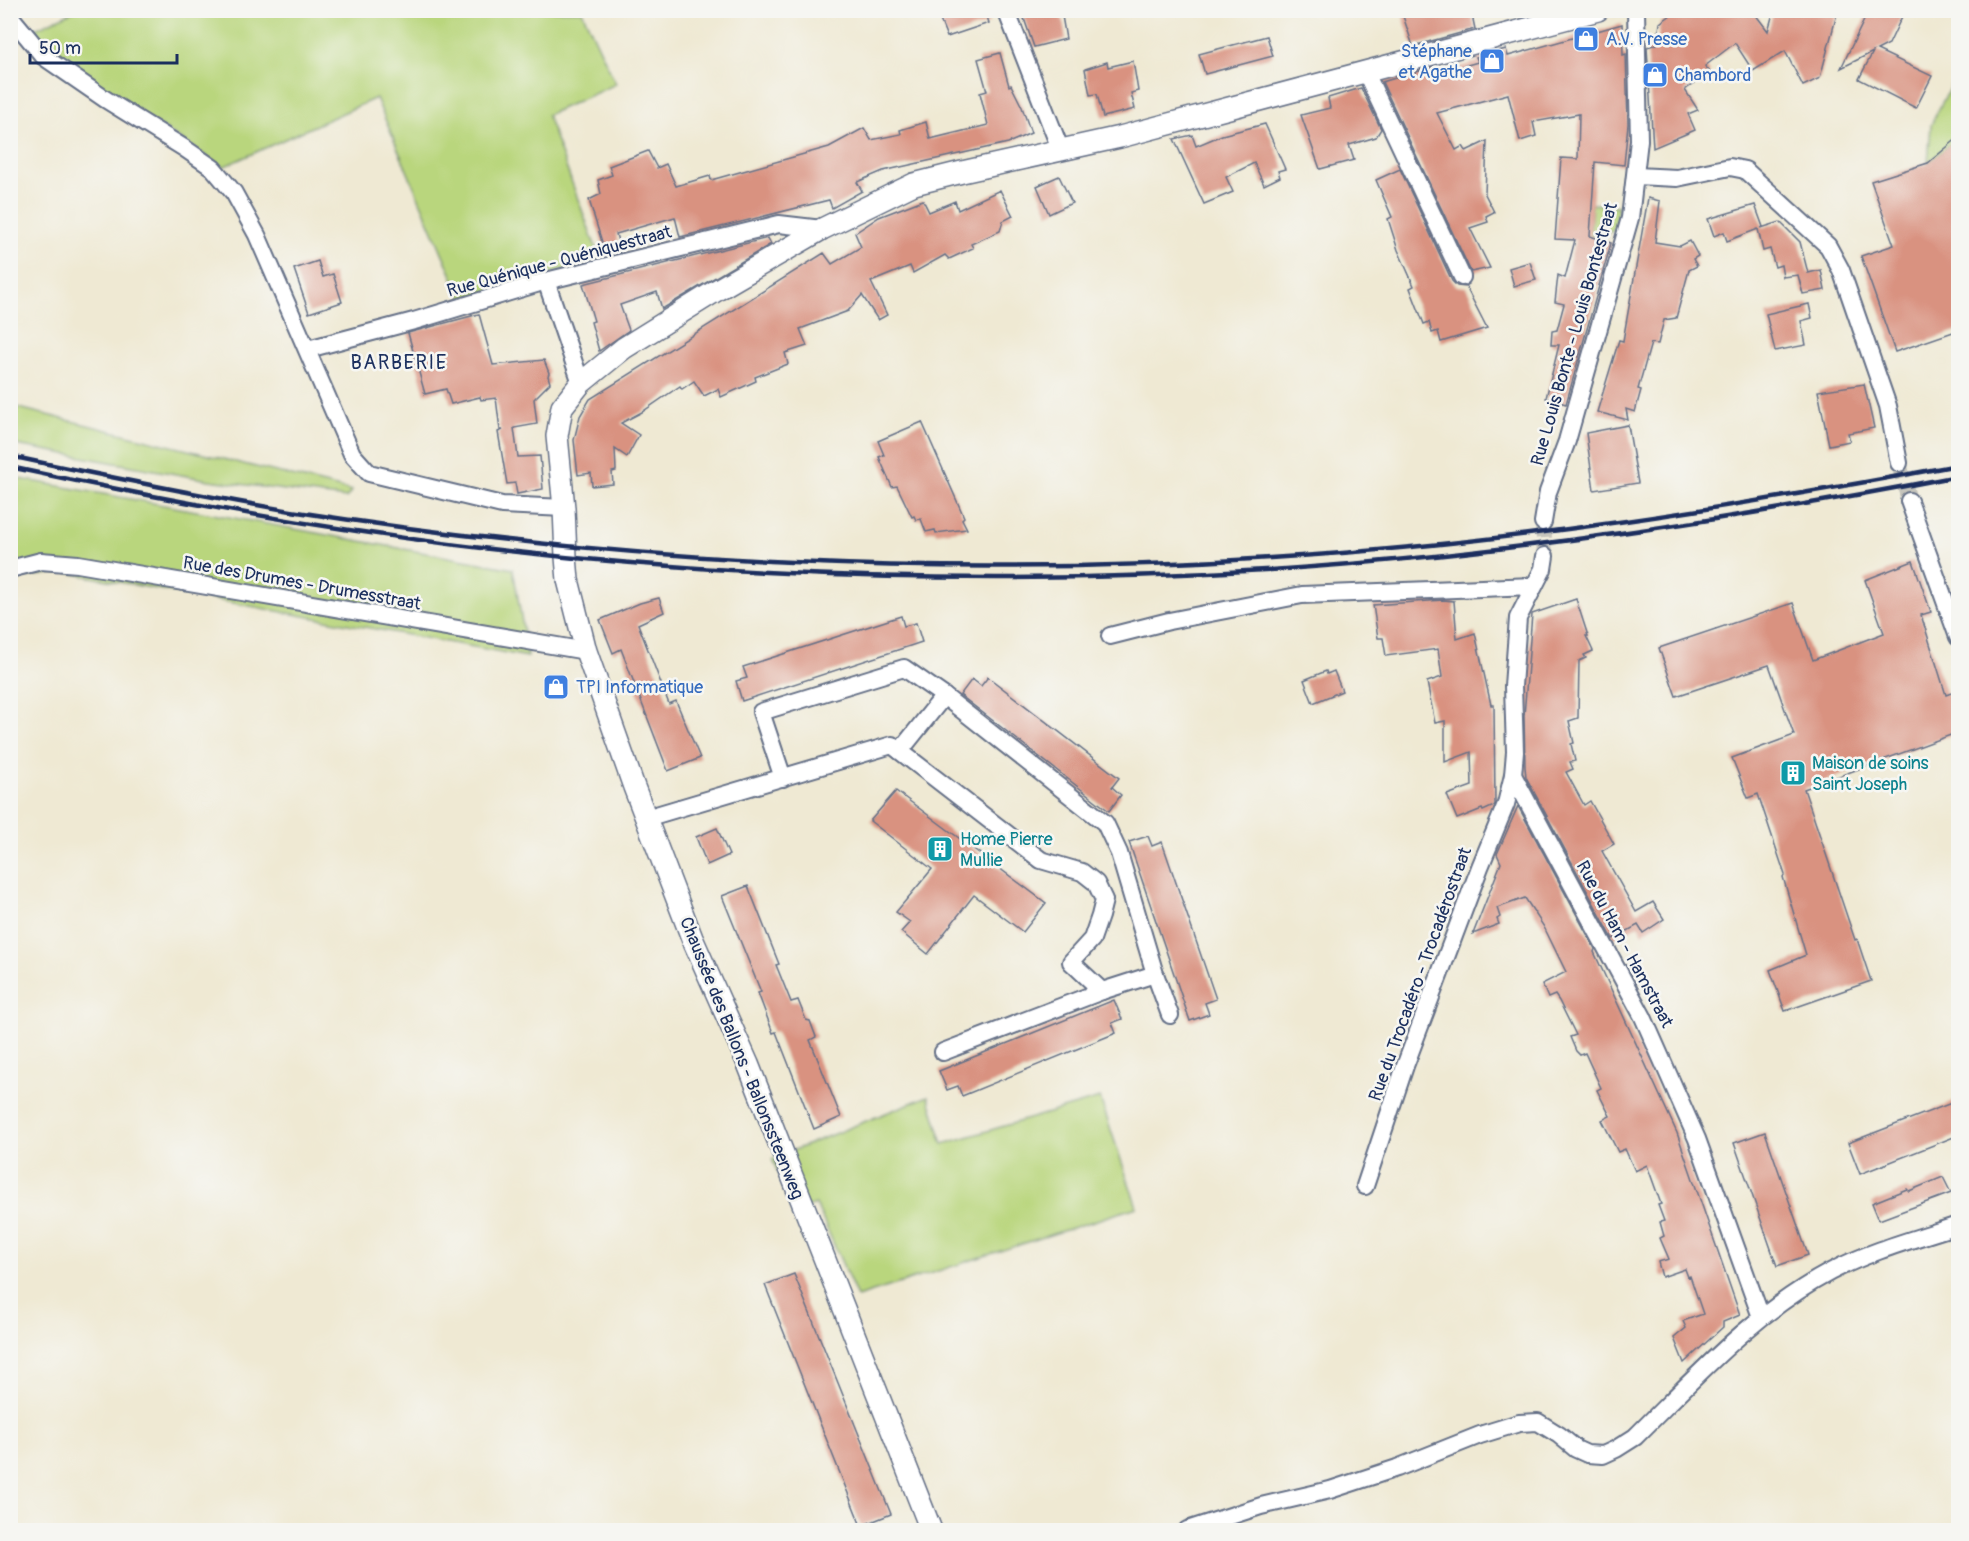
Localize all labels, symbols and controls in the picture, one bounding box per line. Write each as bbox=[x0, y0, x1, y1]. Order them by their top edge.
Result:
shop icon: A.V. Presse bbox=[1571, 24, 1601, 54]
scale bar bbox=[30, 27, 177, 65]
place label: A.V. Presse bbox=[1606, 28, 1687, 51]
text: 50 m bbox=[39, 37, 81, 60]
place label: Stéphane et Agathe bbox=[1399, 40, 1472, 84]
shop icon: Stéphane et Agathe bbox=[1477, 46, 1507, 76]
shop icon: Chambord bbox=[1640, 60, 1670, 90]
place label: Chambord bbox=[1674, 64, 1751, 87]
street label: Rue Louis Bonte - Louis Bontestraat bbox=[1526, 199, 1623, 468]
street label: Rue Quénique - Quéniquestraat bbox=[444, 220, 675, 303]
district label: BARBERIE bbox=[350, 350, 448, 375]
street label: Rue des Drumes - Drumesstraat bbox=[181, 551, 423, 616]
shop icon: TPI Informatique bbox=[541, 672, 571, 702]
place label: TPI Informatique bbox=[576, 676, 703, 699]
place label: Maison de soins Saint Joseph bbox=[1812, 752, 1929, 796]
building icon: Maison de soins Saint Joseph bbox=[1778, 758, 1808, 788]
place label: Home Pierre Mullie bbox=[960, 828, 1053, 872]
building icon: Home Pierre Mullie bbox=[925, 834, 955, 864]
street label: Rue du Trocadéro - Trocadérostraat bbox=[1364, 843, 1477, 1104]
street label: Rue du Ham - Hamstraat bbox=[1571, 857, 1679, 1032]
street label: Chaussée des Ballons - Ballonssteenweg bbox=[674, 914, 809, 1203]

